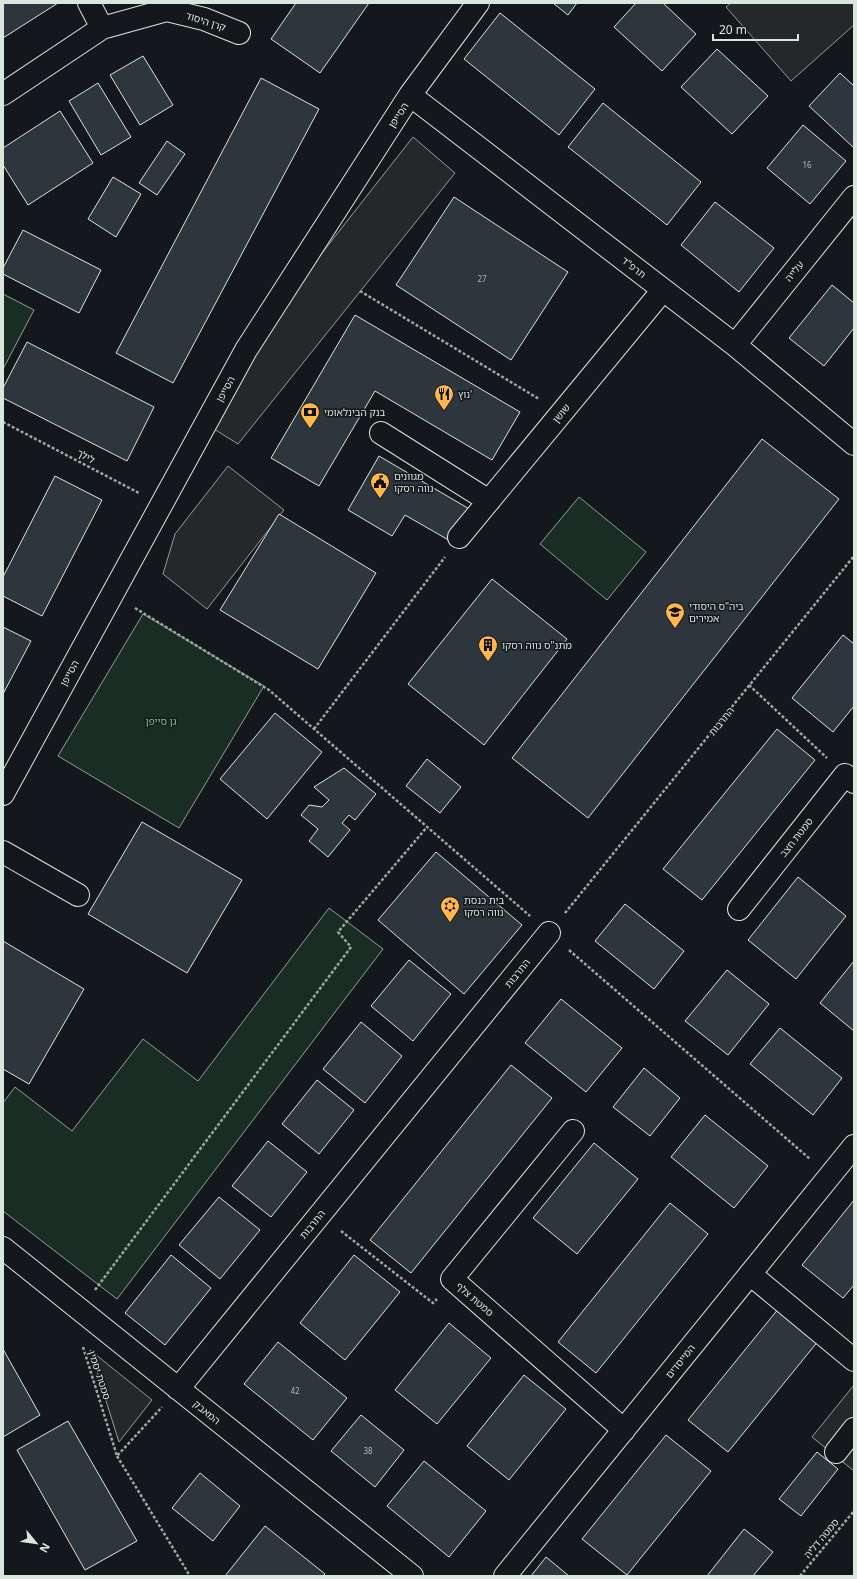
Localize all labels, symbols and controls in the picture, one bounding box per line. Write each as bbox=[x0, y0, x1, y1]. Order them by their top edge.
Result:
street label: קרן היסוד bbox=[184, 8, 228, 34]
scale bar bbox=[713, 16, 798, 42]
text: 20 m bbox=[719, 21, 747, 38]
street label: הסייפן bbox=[385, 100, 411, 130]
house number: 16 bbox=[802, 159, 812, 170]
street label: תרפ"ד bbox=[619, 253, 649, 281]
street label: עלייה bbox=[781, 258, 807, 284]
house number: 27 bbox=[477, 273, 487, 284]
street label: הסייפן bbox=[212, 374, 238, 404]
restaurant icon: נוץ' bbox=[433, 383, 455, 411]
place label: נוץ' bbox=[458, 387, 472, 401]
street label: שושן bbox=[549, 400, 573, 426]
bank icon: בנק הבינלאומי bbox=[299, 401, 321, 429]
place label: בנק הבינלאומי bbox=[324, 405, 385, 419]
street label: לילך bbox=[75, 445, 97, 467]
place label: מגוונים נווה רסקו bbox=[394, 469, 434, 495]
public building icon: מגוונים נווה רסקו bbox=[369, 471, 391, 499]
place label: ביה"ס היסודי אמירים bbox=[689, 599, 744, 625]
school or university icon: ביה"ס היסודי אמירים bbox=[664, 601, 686, 629]
building icon: מתנ"ס נווה רסקו bbox=[477, 634, 499, 662]
place label: מתנ"ס נווה רסקו bbox=[502, 638, 572, 652]
street label: הסייפן bbox=[56, 658, 82, 688]
street label: התרבות bbox=[705, 704, 737, 738]
park label: גן סייפן bbox=[145, 714, 177, 728]
street label: סמטת חצב bbox=[776, 814, 816, 860]
place label: בית כנסת נווה רסקו bbox=[464, 893, 504, 919]
synagogue icon: בית כנסת נווה רסקו bbox=[439, 895, 461, 923]
street label: התרבות bbox=[501, 956, 533, 990]
street label: התרבות bbox=[296, 1207, 328, 1241]
street label: סמטת צלף bbox=[453, 1279, 497, 1319]
street label: המייסדים bbox=[662, 1341, 698, 1381]
street label: סמטת יסמין bbox=[85, 1349, 115, 1401]
house number: 42 bbox=[290, 1385, 300, 1396]
street label: המאבק bbox=[190, 1397, 224, 1427]
house number: 38 bbox=[363, 1445, 373, 1456]
street label: סמטה דליה bbox=[800, 1515, 842, 1561]
north arrow bbox=[16, 1523, 56, 1563]
text: N bbox=[36, 1541, 54, 1556]

